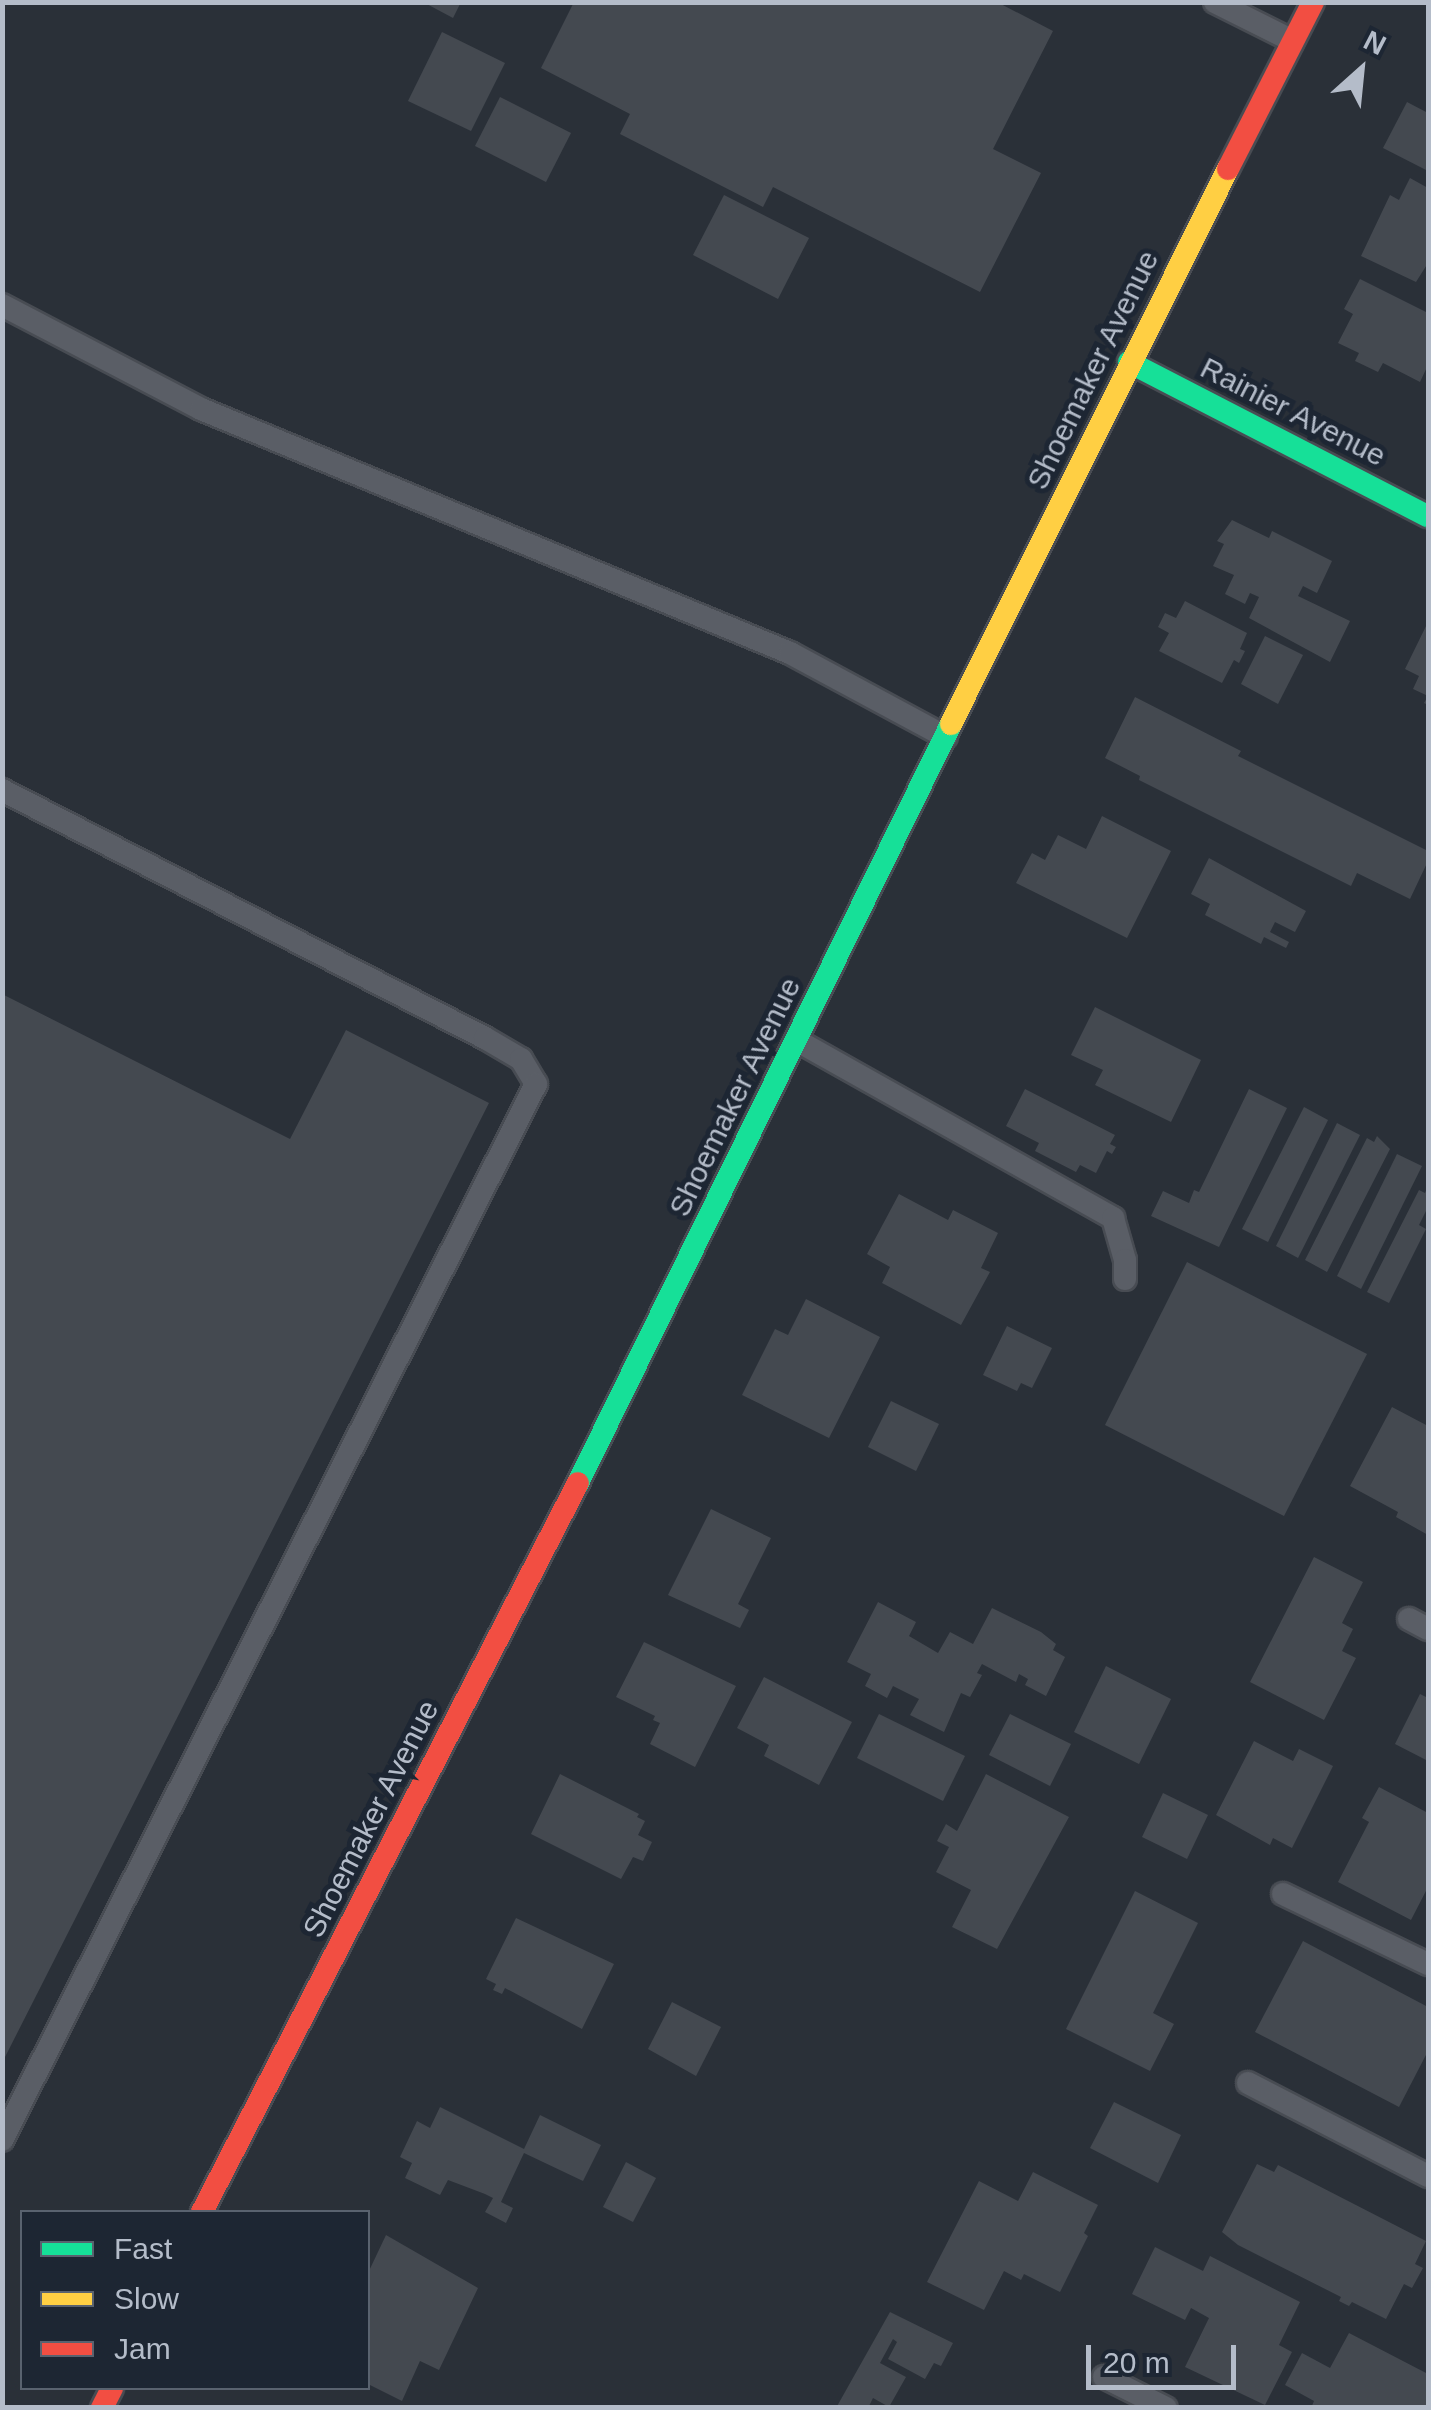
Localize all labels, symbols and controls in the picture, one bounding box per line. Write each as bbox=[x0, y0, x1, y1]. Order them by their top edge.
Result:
north arrow bbox=[1311, 20, 1411, 120]
text: N bbox=[1359, 24, 1391, 61]
street label: Shoemaker Avenue bbox=[1019, 244, 1167, 496]
street label: Rainier Avenue bbox=[1194, 350, 1392, 474]
street label: Shoemaker Avenue bbox=[661, 971, 809, 1223]
street label: Shoemaker Avenue bbox=[295, 1694, 447, 1944]
legend bbox=[20, 2210, 370, 2390]
text: Fast bbox=[114, 2232, 172, 2265]
text: Slow bbox=[114, 2282, 179, 2315]
scale bar bbox=[1091, 2325, 1241, 2387]
text: Jam bbox=[114, 2332, 171, 2365]
text: 20 m bbox=[1103, 2346, 1170, 2379]

